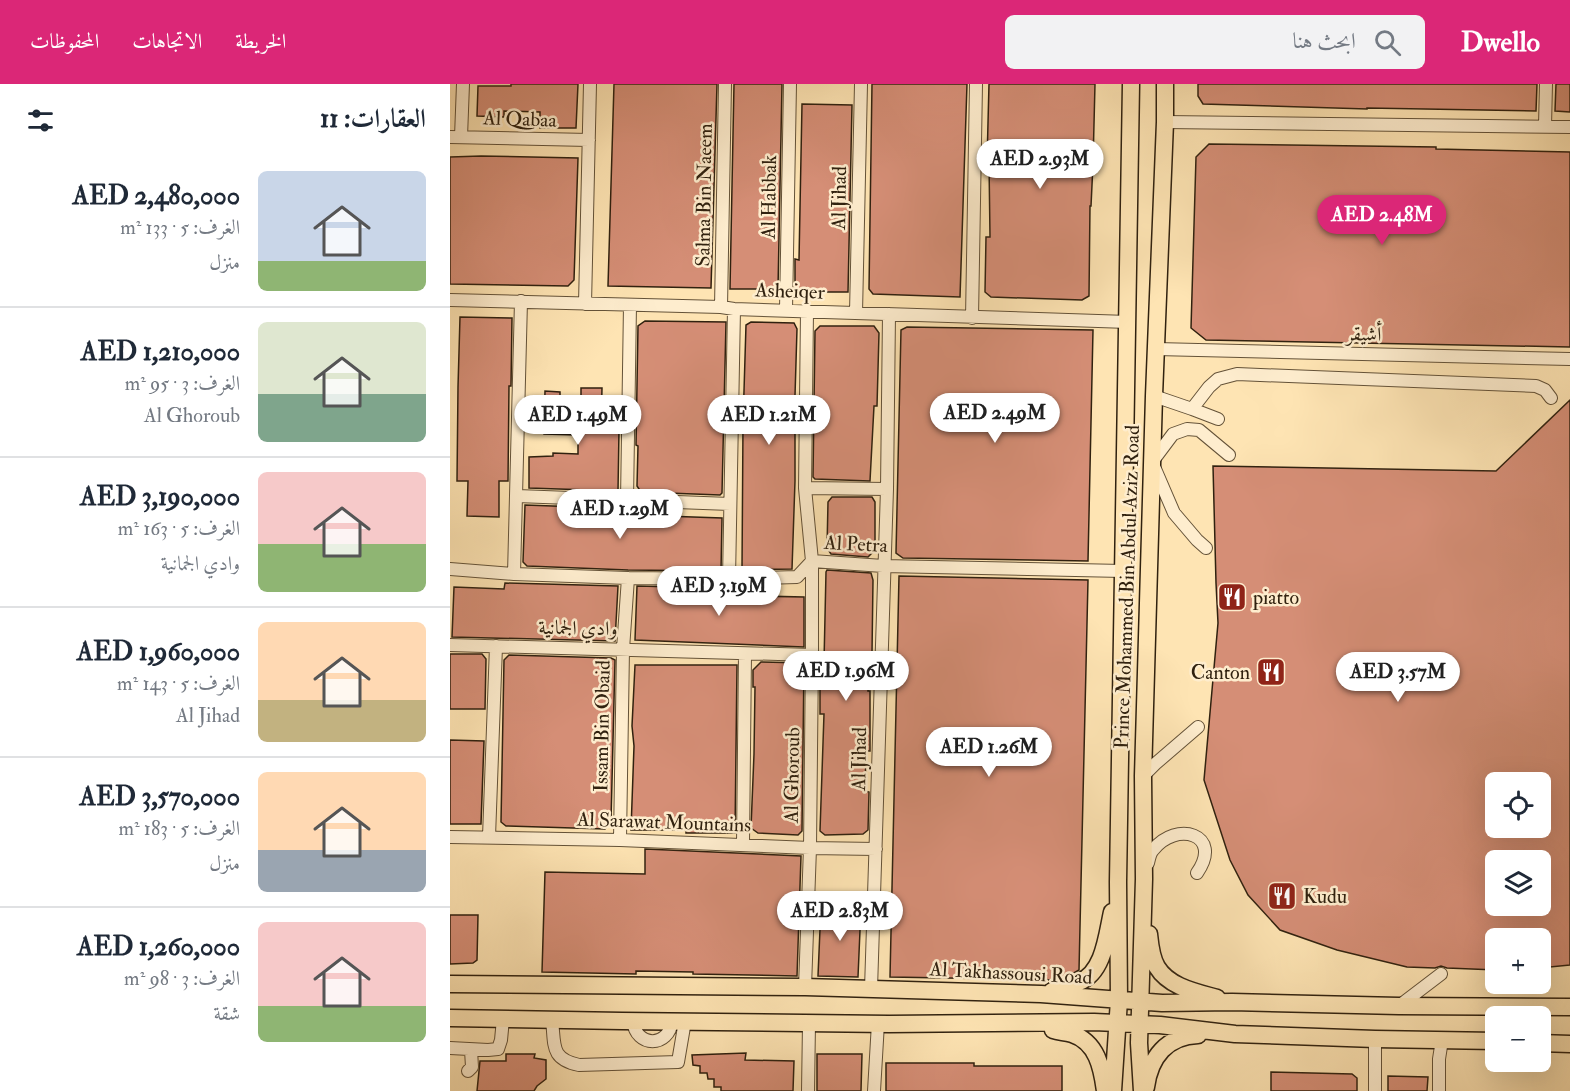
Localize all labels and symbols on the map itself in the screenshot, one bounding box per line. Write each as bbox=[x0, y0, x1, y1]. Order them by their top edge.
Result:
street label: Al Qabaa bbox=[482, 105, 558, 133]
street label: Salma Bin Naeem bbox=[690, 123, 718, 267]
pin: AED 2.93M bbox=[971, 139, 1109, 190]
street label: Al Habbak bbox=[756, 154, 782, 240]
street label: Al Jihad bbox=[826, 166, 852, 231]
pin: AED 2.48M bbox=[1313, 195, 1451, 246]
street label: Asheiqer bbox=[754, 277, 826, 305]
street label: أشيقر bbox=[1344, 319, 1382, 347]
pin: AED 2.49M bbox=[926, 393, 1064, 444]
pin: AED 1.49M bbox=[509, 395, 647, 446]
pin: AED 1.21M bbox=[700, 395, 838, 446]
street label: Prince Mohammed Bin Abdul Aziz Road bbox=[1109, 424, 1145, 749]
pin: AED 1.29M bbox=[551, 489, 689, 540]
street label: Al Petra bbox=[823, 530, 889, 558]
pin: AED 3.19M bbox=[650, 566, 788, 617]
restaurant icon: piatto bbox=[1216, 581, 1248, 613]
place label: piatto bbox=[1252, 585, 1299, 611]
street label: وادي الجمانية bbox=[538, 615, 618, 644]
pin: AED 1.96M bbox=[777, 651, 915, 702]
pin: AED 3.57M bbox=[1329, 652, 1467, 703]
restaurant icon: Canton bbox=[1255, 656, 1287, 688]
street label: Issam Bin Obaid bbox=[588, 660, 616, 792]
place label: Canton bbox=[1191, 660, 1250, 685]
street label: Al Ghoroub bbox=[779, 727, 805, 824]
street label: Al Jihad bbox=[846, 727, 872, 792]
pin: AED 1.26M bbox=[920, 727, 1058, 778]
street label: Al Sarawat Mountains bbox=[575, 806, 752, 838]
restaurant icon: Kudu bbox=[1266, 880, 1298, 912]
place label: Kudu bbox=[1303, 884, 1347, 909]
pin: AED 2.83M bbox=[771, 891, 909, 942]
street label: Al Takhassousi Road bbox=[928, 956, 1093, 990]

